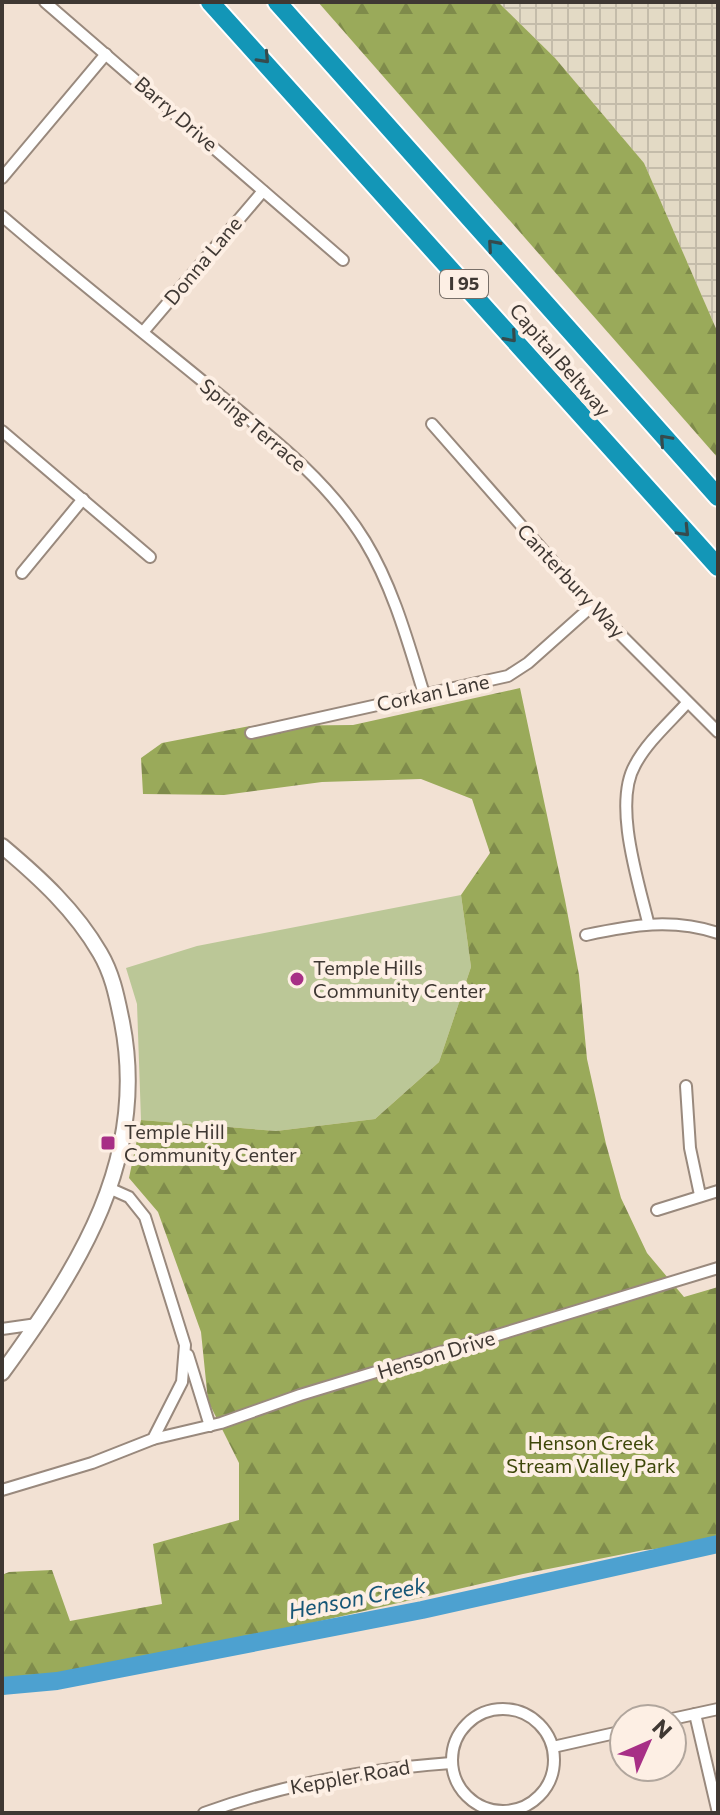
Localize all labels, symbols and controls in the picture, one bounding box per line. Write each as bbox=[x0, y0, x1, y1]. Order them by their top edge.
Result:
one-way arrow bbox=[255, 49, 269, 64]
street label: Barry Drive bbox=[130, 71, 223, 156]
street label: Donna Lane bbox=[158, 211, 246, 309]
one-way arrow bbox=[489, 239, 503, 254]
road number: I 95 bbox=[440, 270, 488, 298]
street label: Capital Beltway bbox=[505, 298, 616, 421]
one-way arrow bbox=[501, 328, 515, 343]
street label: Spring Terrace bbox=[196, 373, 312, 476]
one-way arrow bbox=[660, 435, 675, 449]
street label: Canterbury Way bbox=[513, 518, 631, 642]
one-way arrow bbox=[674, 522, 689, 536]
street label: Corkan Lane bbox=[374, 668, 491, 716]
place label: Temple Hills Community Center bbox=[313, 955, 486, 1002]
marker: Temple Hills Community Center bbox=[288, 970, 306, 988]
place label: Temple Hill Community Center bbox=[124, 1119, 297, 1166]
marker: Temple Hill Community Center bbox=[99, 1134, 117, 1152]
street label: Henson Drive bbox=[374, 1325, 497, 1383]
park label: Henson Creek Stream Valley Park bbox=[506, 1430, 676, 1477]
water label: Henson Creek bbox=[286, 1571, 429, 1624]
north arrow bbox=[608, 1703, 688, 1783]
text: N bbox=[647, 1713, 678, 1744]
street label: Keppler Road bbox=[288, 1754, 412, 1798]

